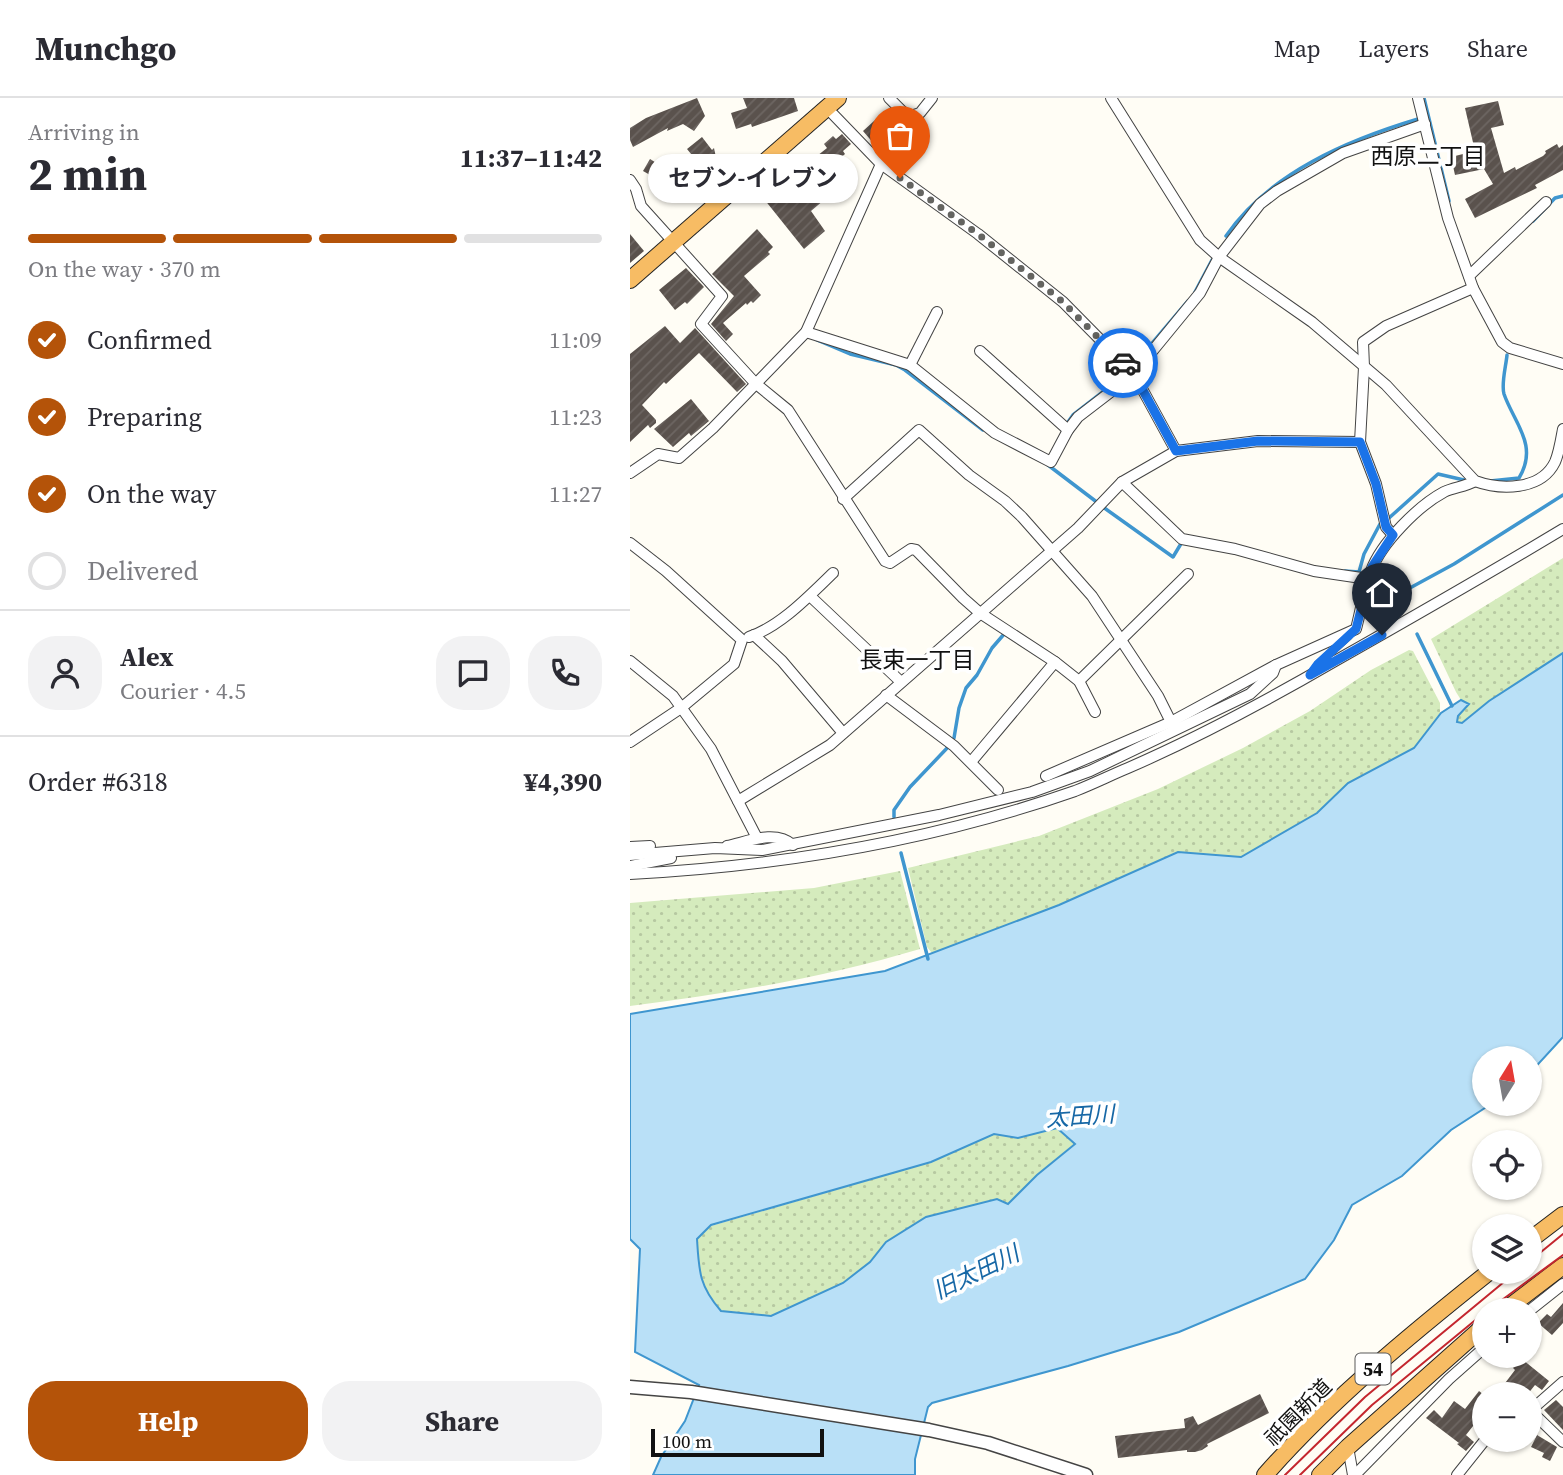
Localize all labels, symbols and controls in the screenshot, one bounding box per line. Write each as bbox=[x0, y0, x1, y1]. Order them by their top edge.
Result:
text: Munchgo bbox=[35, 26, 176, 71]
text: Map bbox=[1274, 32, 1321, 65]
text: Layers bbox=[1359, 32, 1429, 65]
text: Share bbox=[1467, 32, 1528, 65]
pin bbox=[870, 106, 930, 178]
text: Arriving in bbox=[28, 116, 140, 148]
icon: bag bbox=[881, 117, 919, 155]
text: 11:37–11:42 bbox=[460, 140, 602, 176]
district label: 西原二丁目 bbox=[1371, 140, 1486, 172]
text: 2 min bbox=[28, 142, 147, 205]
callout: セブン-イレブン bbox=[648, 154, 858, 202]
text: セブン-イレブン bbox=[669, 162, 837, 194]
text: On the way · 370 m bbox=[28, 253, 221, 285]
icon: check bbox=[28, 321, 66, 359]
text: Confirmed bbox=[87, 322, 212, 358]
text: 11:09 bbox=[549, 324, 602, 356]
courier bbox=[1088, 328, 1158, 398]
icon: car bbox=[1104, 344, 1142, 382]
icon: check bbox=[28, 398, 66, 436]
text: Preparing bbox=[87, 399, 202, 435]
text: 11:23 bbox=[549, 401, 602, 433]
icon: check bbox=[28, 475, 66, 513]
text: On the way bbox=[87, 476, 216, 512]
text: 11:27 bbox=[549, 478, 602, 510]
text: Delivered bbox=[87, 553, 198, 589]
pin bbox=[1352, 563, 1412, 635]
icon: home bbox=[1363, 574, 1401, 612]
button: person bbox=[28, 636, 102, 710]
button: chat bbox=[436, 636, 510, 710]
button: phone bbox=[528, 636, 602, 710]
text: Alex bbox=[120, 639, 174, 675]
district label: 長束一丁目 bbox=[860, 644, 975, 676]
text: Courier · 4.5 bbox=[120, 675, 246, 707]
text: Order #6318 bbox=[28, 764, 168, 800]
text: ¥4,390 bbox=[524, 764, 602, 800]
north arrow bbox=[1472, 1046, 1542, 1116]
map controls bbox=[1472, 1046, 1542, 1452]
water label: 太田川 bbox=[1044, 1097, 1119, 1134]
button: locate bbox=[1472, 1130, 1542, 1200]
button: layers bbox=[1472, 1214, 1542, 1284]
water label: 旧太田川 bbox=[928, 1236, 1027, 1307]
button: + bbox=[1472, 1298, 1542, 1368]
road number: 54 bbox=[1356, 1354, 1390, 1385]
street label: 祇園新道 bbox=[1258, 1372, 1338, 1452]
button: Help bbox=[28, 1381, 308, 1461]
button: Share bbox=[322, 1381, 602, 1461]
button: − bbox=[1472, 1382, 1542, 1452]
scale bar bbox=[651, 1426, 824, 1458]
text: 100 m bbox=[662, 1428, 712, 1454]

